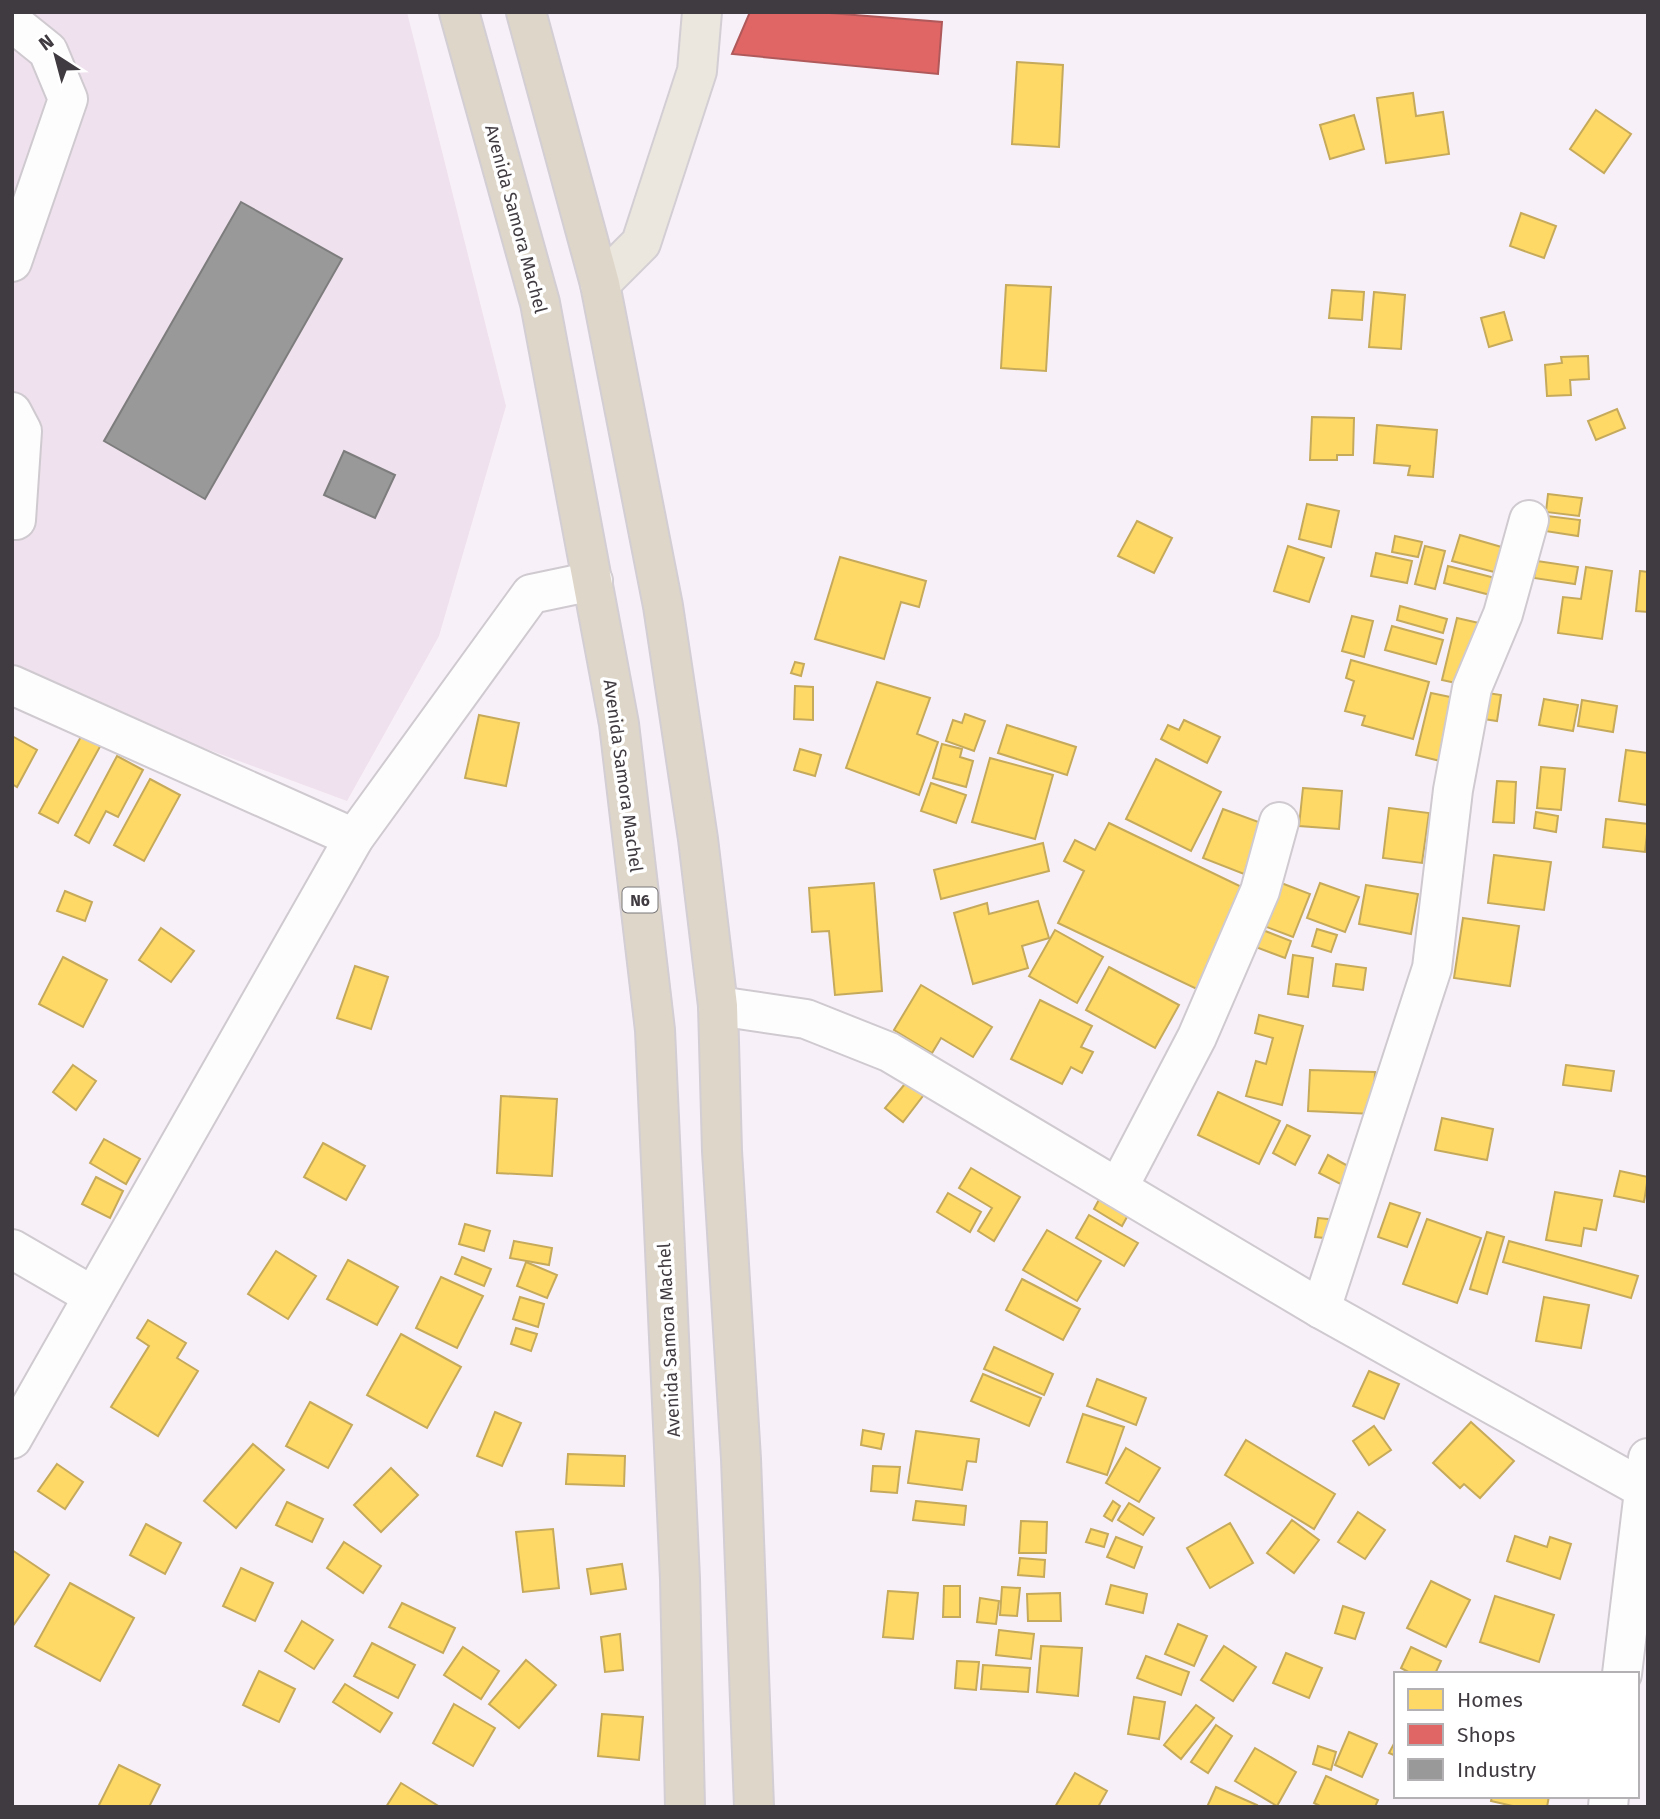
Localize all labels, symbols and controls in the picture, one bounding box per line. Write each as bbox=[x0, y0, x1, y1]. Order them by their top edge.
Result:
north arrow bbox=[21, 21, 91, 91]
text: N bbox=[34, 30, 58, 56]
street label: Avenida Samora Machel bbox=[480, 122, 552, 316]
street label: Avenida Samora Machel bbox=[599, 678, 647, 874]
road number: N6 bbox=[622, 888, 658, 912]
street label: Avenida Samora Machel bbox=[653, 1242, 685, 1438]
legend bbox=[1394, 1672, 1639, 1798]
text: Homes bbox=[1457, 1687, 1523, 1713]
text: Shops bbox=[1457, 1722, 1515, 1748]
text: Industry bbox=[1457, 1757, 1537, 1783]

